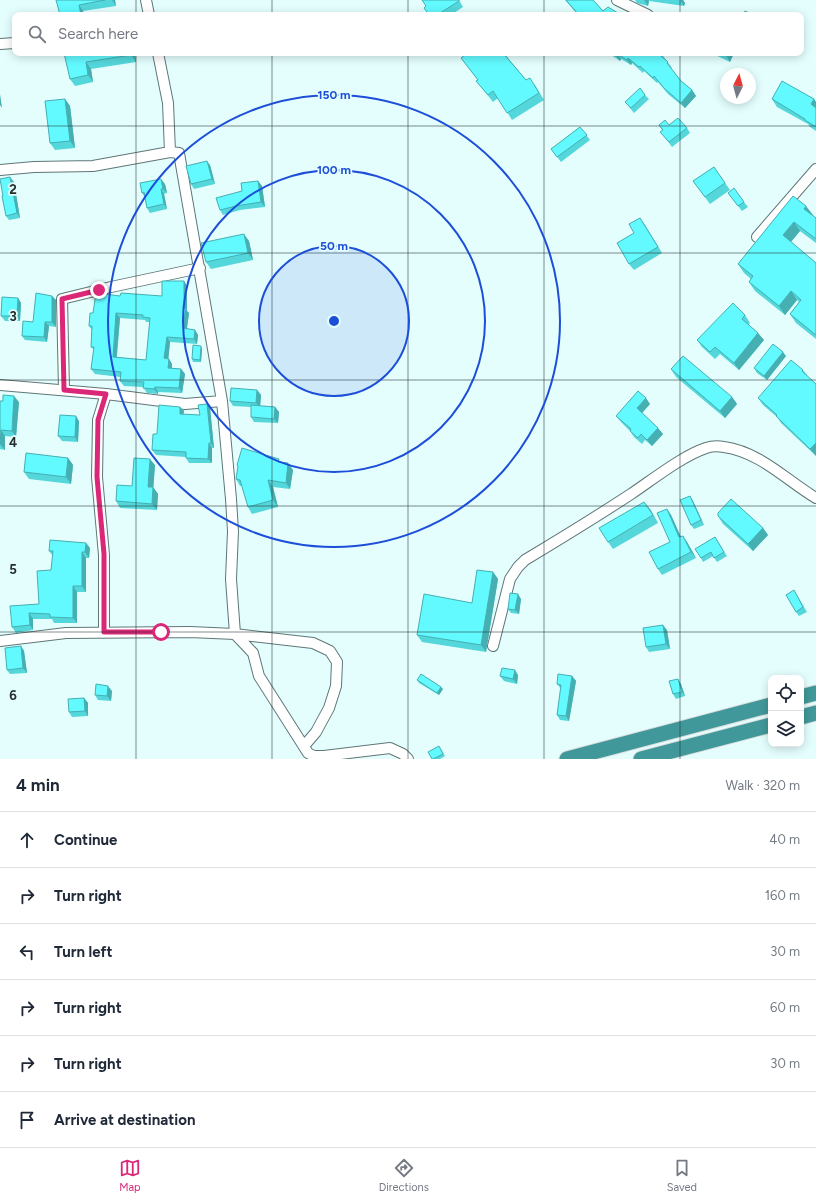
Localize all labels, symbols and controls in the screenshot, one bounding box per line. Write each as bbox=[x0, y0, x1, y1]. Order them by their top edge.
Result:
search box bbox=[12, 12, 804, 56]
icon: search bbox=[26, 23, 48, 45]
text: Search here bbox=[58, 25, 138, 43]
north arrow bbox=[720, 68, 756, 104]
text: 150 m bbox=[317, 88, 351, 102]
text: 100 m bbox=[317, 163, 351, 177]
text: 2 bbox=[9, 182, 17, 197]
text: 50 m bbox=[320, 239, 348, 253]
route end bbox=[90, 281, 108, 299]
text: 3 bbox=[9, 309, 17, 324]
centre of rings bbox=[327, 314, 341, 328]
text: 4 bbox=[9, 435, 17, 450]
text: 5 bbox=[9, 562, 17, 577]
route start bbox=[152, 623, 170, 641]
map controls bbox=[768, 675, 804, 747]
button: locate bbox=[768, 675, 804, 711]
text: 6 bbox=[9, 688, 17, 703]
button: layers bbox=[768, 711, 804, 747]
text: 4 min bbox=[16, 775, 60, 795]
text: Walk · 320 m bbox=[726, 778, 800, 793]
icon: ahead bbox=[16, 829, 38, 851]
text: Continue bbox=[54, 831, 117, 849]
text: 40 m bbox=[769, 832, 800, 847]
icon: right bbox=[16, 885, 38, 907]
text: Turn right bbox=[54, 887, 122, 905]
text: 160 m bbox=[765, 888, 800, 903]
icon: left bbox=[16, 941, 38, 963]
text: Turn left bbox=[54, 943, 112, 961]
text: 30 m bbox=[770, 944, 800, 959]
icon: right bbox=[16, 997, 38, 1019]
text: Turn right bbox=[54, 999, 122, 1017]
text: 60 m bbox=[770, 1000, 800, 1015]
icon: right bbox=[16, 1053, 38, 1075]
text: Turn right bbox=[54, 1055, 122, 1073]
text: 30 m bbox=[770, 1056, 800, 1071]
icon: arrive bbox=[16, 1109, 38, 1131]
text: Arrive at destination bbox=[54, 1111, 195, 1129]
tab: Map bbox=[119, 1157, 141, 1194]
tab: Directions bbox=[379, 1157, 429, 1194]
tab: Saved bbox=[667, 1157, 697, 1194]

